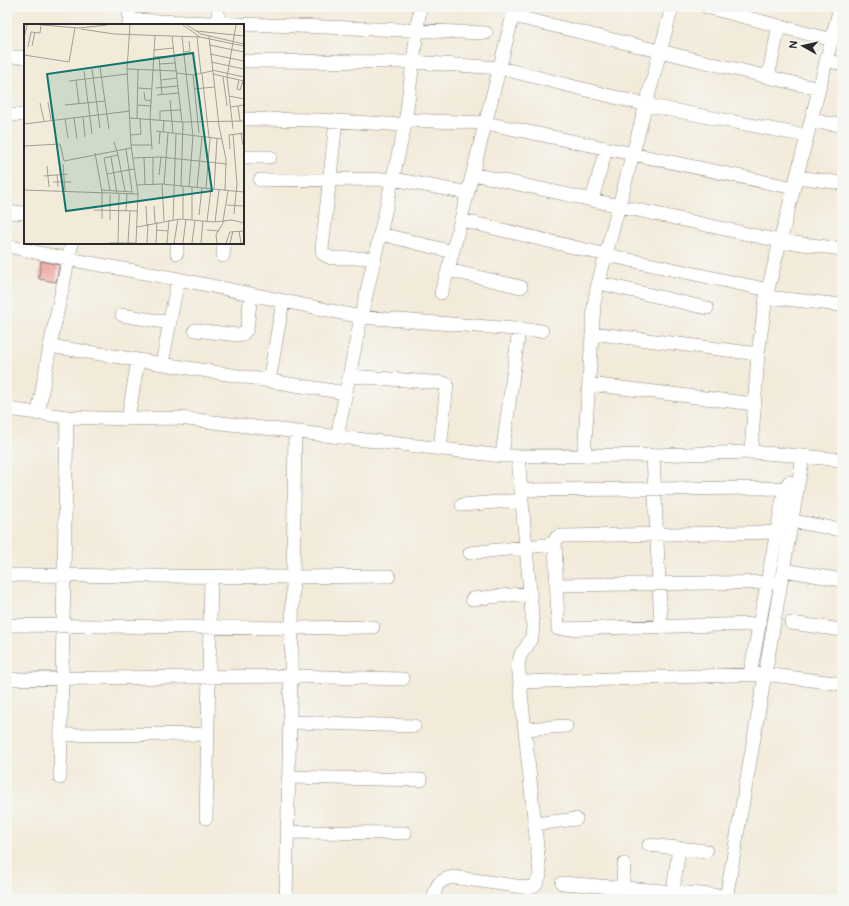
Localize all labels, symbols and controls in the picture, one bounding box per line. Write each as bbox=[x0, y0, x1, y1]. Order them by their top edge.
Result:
inset map bbox=[24, 24, 244, 244]
north arrow bbox=[783, 26, 823, 66]
text: N bbox=[787, 40, 801, 50]

